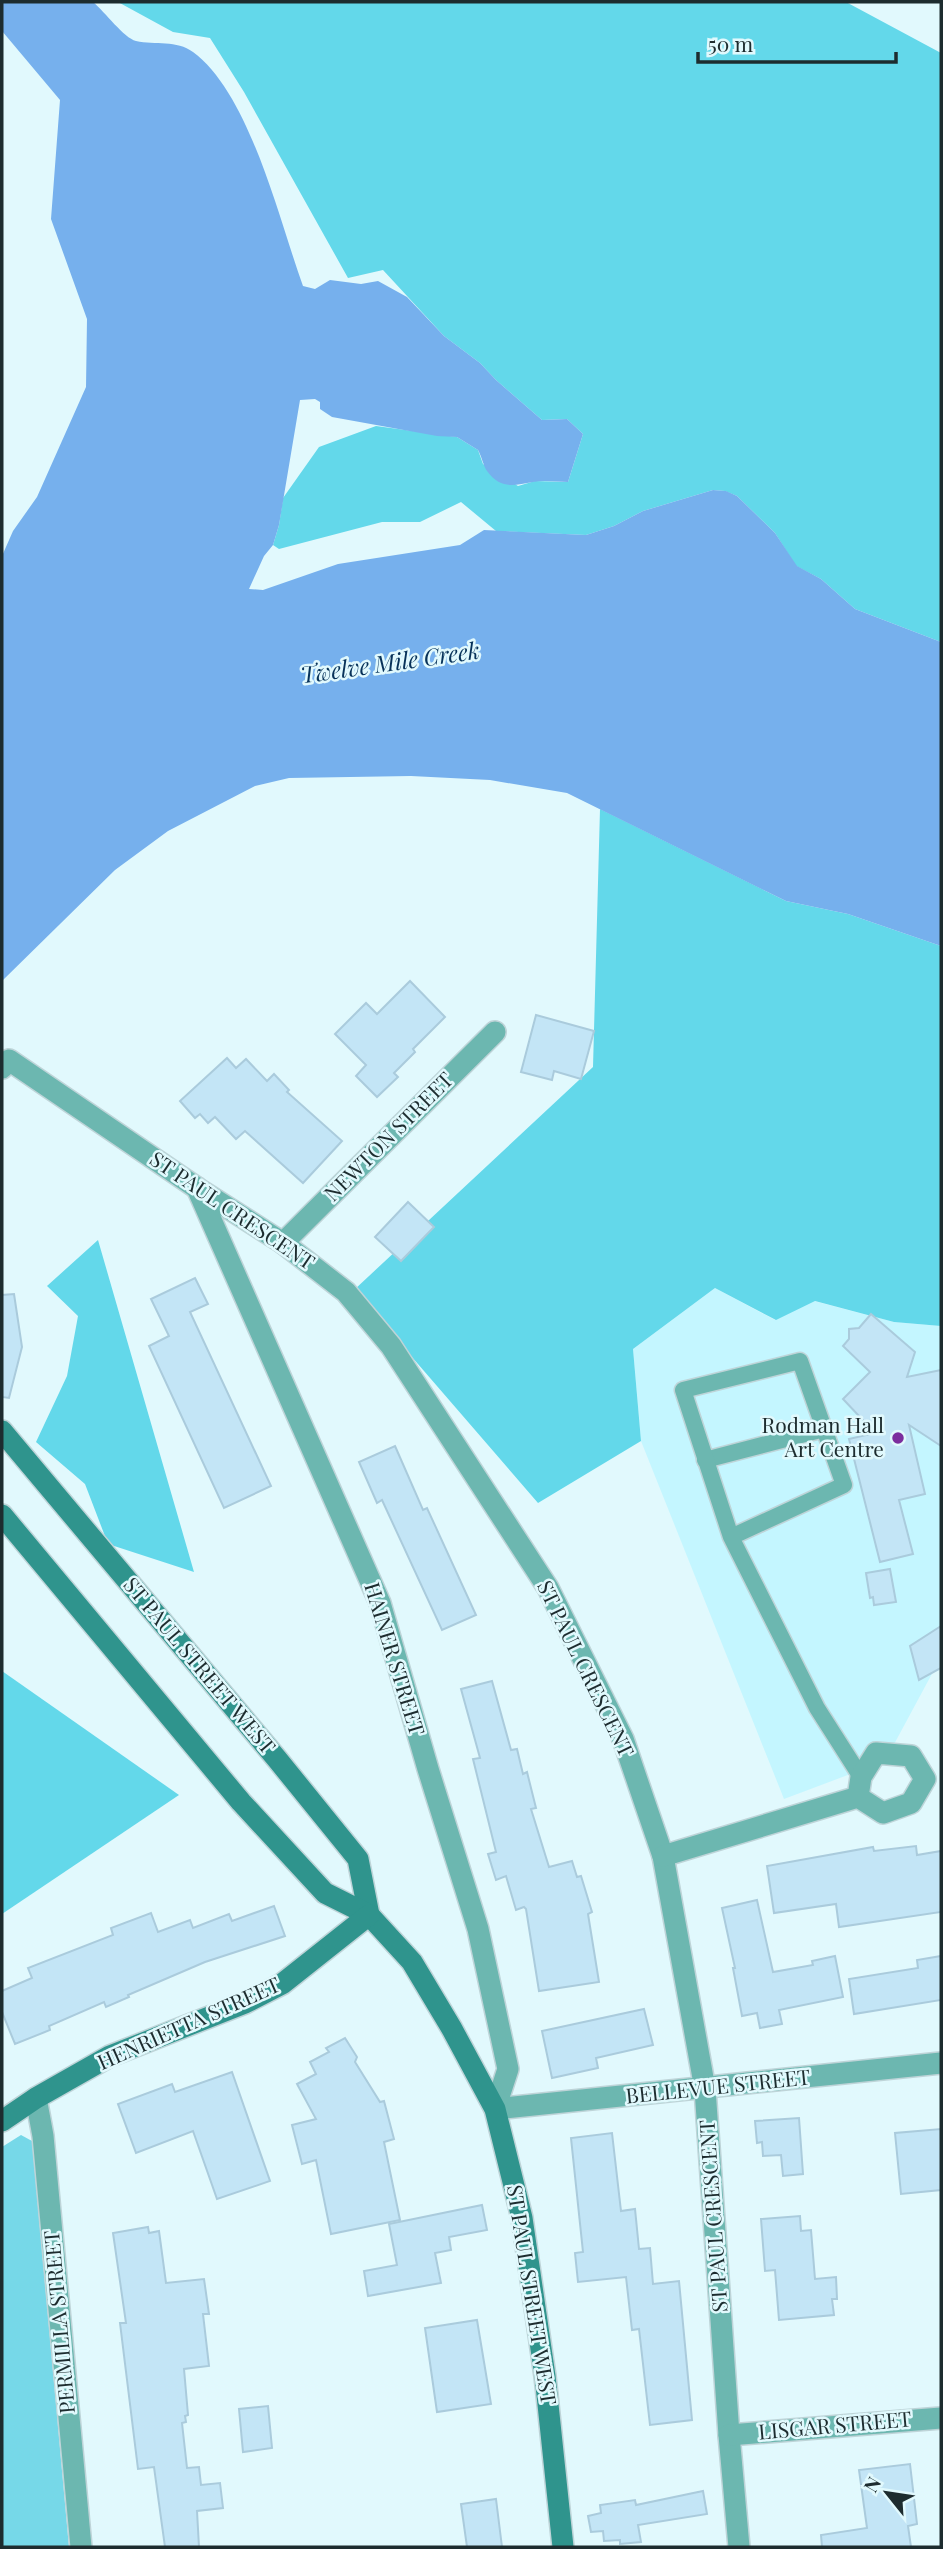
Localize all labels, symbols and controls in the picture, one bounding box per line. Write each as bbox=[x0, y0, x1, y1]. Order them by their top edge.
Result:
scale bar bbox=[698, 21, 896, 65]
text: 50 m bbox=[708, 29, 754, 57]
water label: Twelve Mile Creek bbox=[298, 634, 482, 689]
street label: NEWTON STREET bbox=[317, 1065, 458, 1206]
street label: ST PAUL CRESCENT bbox=[145, 1144, 321, 1275]
place label: Rodman Hall Art Centre bbox=[762, 1410, 884, 1462]
marker: Rodman Hall Art Centre bbox=[890, 1430, 906, 1446]
street label: ST PAUL STREET WEST bbox=[118, 1570, 283, 1759]
street label: ST PAUL CRESCENT bbox=[532, 1575, 642, 1761]
street label: HAINER STREET bbox=[359, 1578, 432, 1738]
street label: HENRIETTA STREET bbox=[92, 1969, 284, 2075]
street label: BELLEVUE STREET bbox=[624, 2061, 811, 2109]
street label: ST PAUL CRESCENT bbox=[691, 2119, 733, 2313]
street label: ST PAUL STREET WEST bbox=[502, 2183, 564, 2407]
street label: PERMILLA STREET bbox=[36, 2229, 80, 2415]
street label: LISGAR STREET bbox=[757, 2403, 913, 2445]
north arrow bbox=[852, 2458, 922, 2528]
text: N bbox=[857, 2471, 886, 2496]

